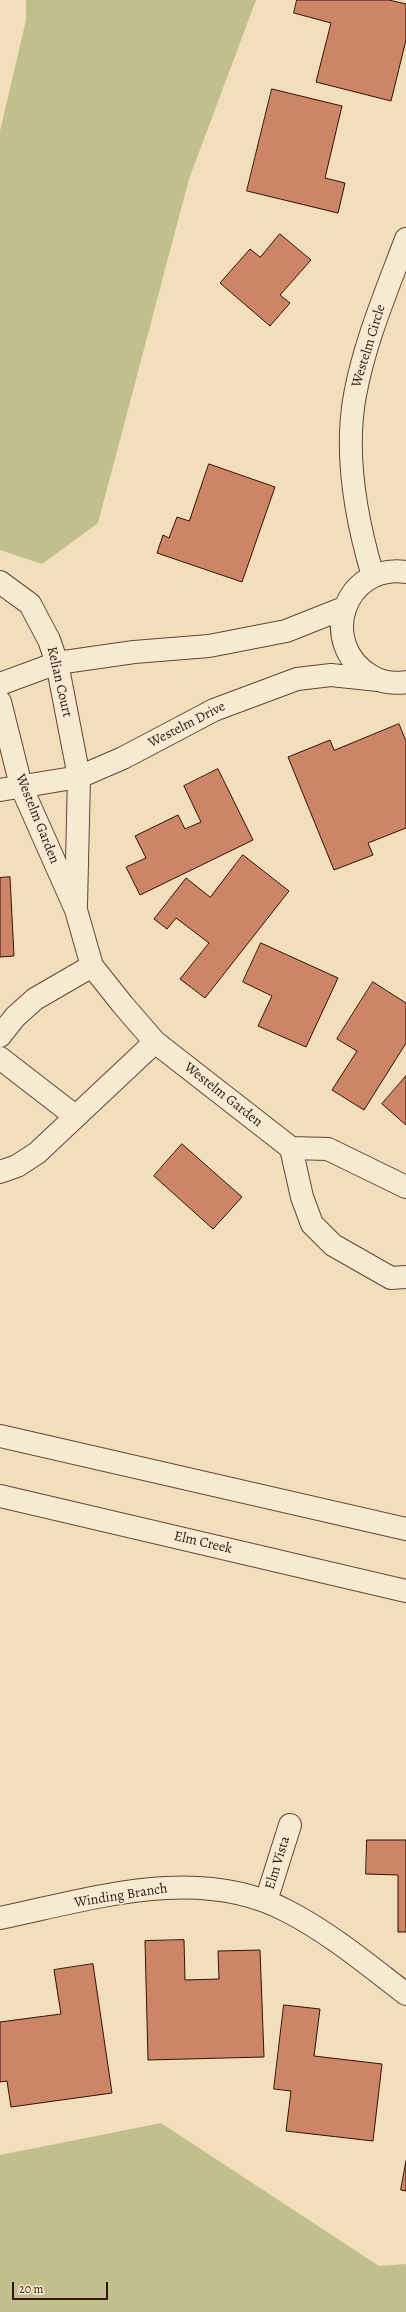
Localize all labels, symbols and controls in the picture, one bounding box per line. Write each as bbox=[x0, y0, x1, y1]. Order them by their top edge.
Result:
street label: Westelm Circle bbox=[348, 302, 390, 390]
street label: Kelian Court bbox=[43, 645, 75, 719]
street label: Westelm Drive bbox=[146, 698, 228, 752]
street label: Westelm Garden bbox=[11, 772, 63, 866]
street label: Westelm Garden bbox=[180, 1059, 266, 1131]
street label: Elm Creek bbox=[172, 1528, 234, 1558]
street label: Elm Vista bbox=[262, 1834, 294, 1892]
street label: Winding Branch bbox=[73, 1880, 169, 1912]
scale bar bbox=[14, 2274, 110, 2300]
text: 20 m bbox=[19, 2281, 43, 2297]

